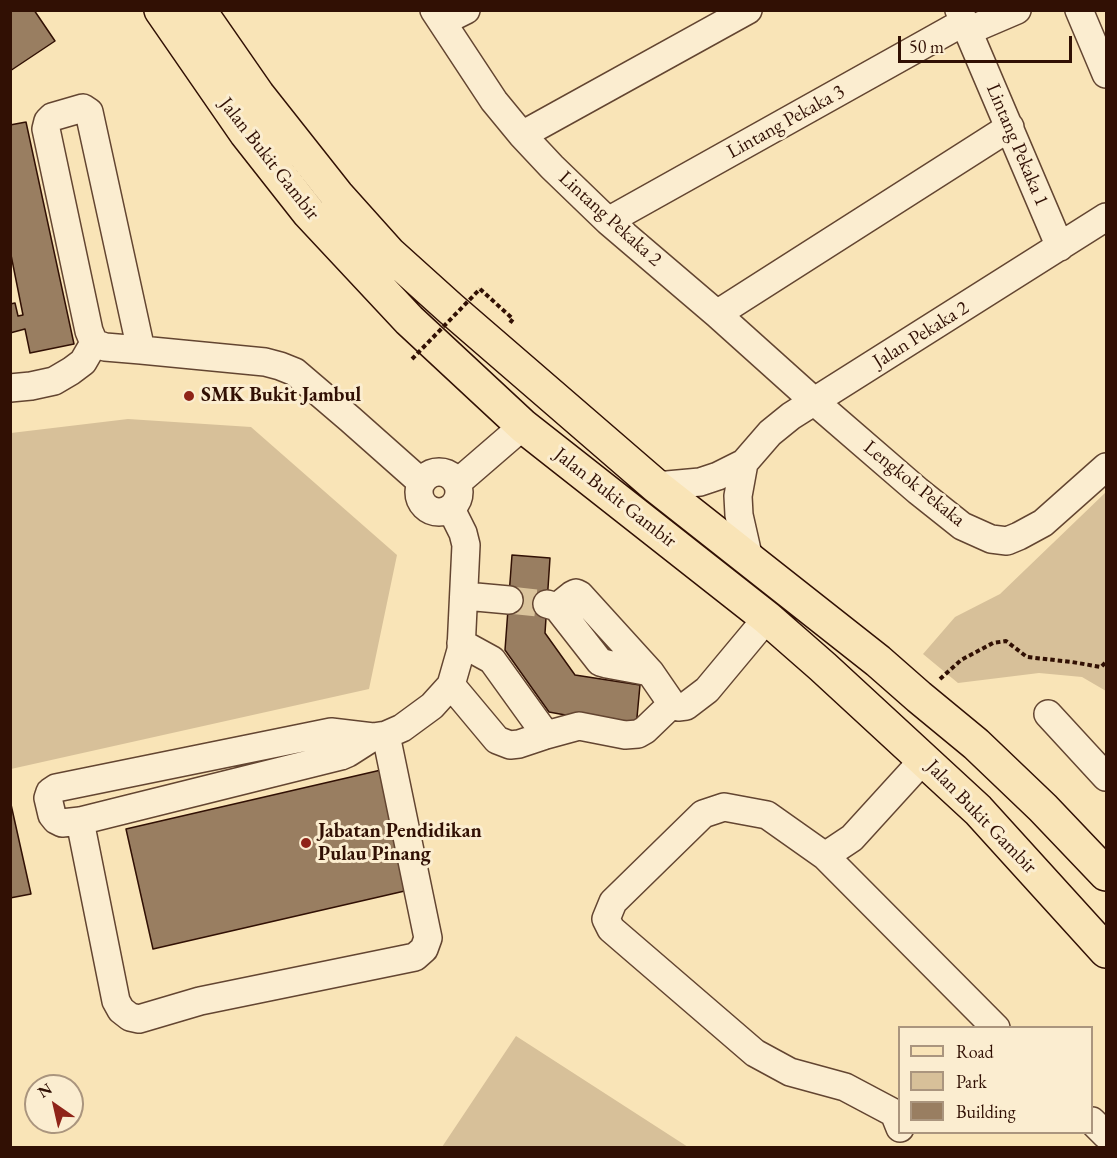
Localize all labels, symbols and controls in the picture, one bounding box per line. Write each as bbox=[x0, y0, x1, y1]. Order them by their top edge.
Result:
scale bar bbox=[901, 24, 1075, 62]
text: 50 m bbox=[909, 35, 944, 58]
street label: Lintang Pekaka 3 bbox=[723, 80, 849, 164]
street label: Lintang Pekaka 1 bbox=[980, 80, 1054, 210]
street label: Jalan Bukit Gambir bbox=[214, 93, 324, 225]
street label: Lintang Pekaka 2 bbox=[553, 166, 667, 272]
street label: Jalan Pekaka 2 bbox=[869, 296, 973, 374]
place label: SMK Bukit Jambul bbox=[201, 384, 361, 408]
marker: SMK Bukit Jambul bbox=[182, 389, 196, 403]
street label: Lengkok Pekaka bbox=[858, 436, 970, 532]
street label: Jalan Bukit Gambir bbox=[549, 443, 681, 553]
street label: Jalan Bukit Gambir bbox=[921, 755, 1041, 879]
place label: Jabatan Pendidikan Pulau Pinang bbox=[318, 820, 482, 867]
marker: Jabatan Pendidikan Pulau Pinang bbox=[299, 836, 313, 850]
legend bbox=[898, 1026, 1093, 1134]
text: Road bbox=[956, 1040, 994, 1063]
text: Park bbox=[956, 1070, 987, 1093]
north arrow bbox=[24, 1074, 84, 1134]
text: N bbox=[34, 1078, 56, 1103]
text: Building bbox=[956, 1100, 1016, 1123]

